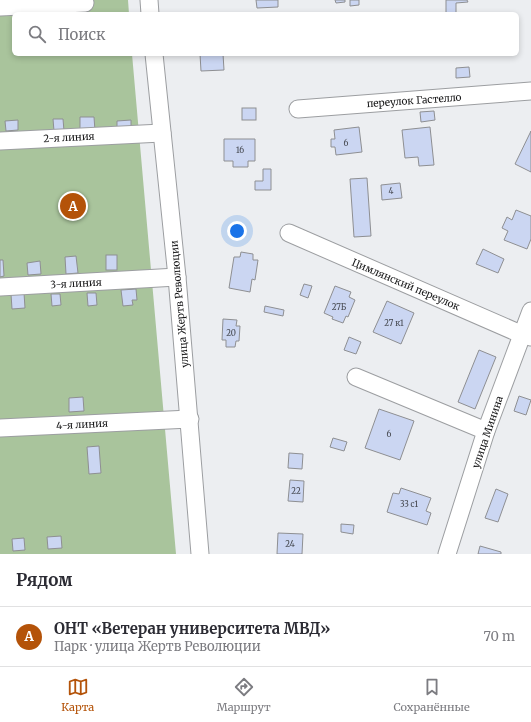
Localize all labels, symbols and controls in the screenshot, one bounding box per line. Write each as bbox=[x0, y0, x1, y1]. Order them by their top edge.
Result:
search box bbox=[12, 12, 519, 56]
icon: search bbox=[26, 23, 48, 45]
text: Поиск bbox=[58, 25, 105, 44]
street label: переулок Гастелло bbox=[366, 91, 462, 110]
street label: 2-я линия bbox=[43, 130, 95, 145]
house number: 6 bbox=[344, 138, 349, 148]
house number: 16 bbox=[236, 145, 244, 155]
house number: 4 bbox=[389, 186, 394, 196]
pin: A bbox=[60, 191, 86, 221]
your location bbox=[227, 221, 247, 241]
street label: улица Жертв Революции bbox=[167, 240, 192, 368]
street label: Цимлянский переулок bbox=[350, 256, 462, 313]
street label: 3-я линия bbox=[50, 276, 102, 291]
house number: 27Б bbox=[332, 302, 347, 312]
house number: 27 к1 bbox=[384, 318, 404, 328]
house number: 20 bbox=[226, 328, 236, 338]
street label: улица Минина bbox=[469, 394, 506, 470]
street label: 4-я линия bbox=[56, 417, 108, 432]
house number: 6 bbox=[387, 429, 392, 439]
house number: 22 bbox=[291, 486, 301, 496]
house number: 33 с1 bbox=[400, 499, 418, 509]
house number: 24 bbox=[285, 539, 295, 549]
text: Рядом bbox=[16, 569, 72, 591]
text: ОНТ «Ветеран университета МВД» bbox=[54, 619, 331, 638]
text: A bbox=[24, 628, 34, 645]
text: 70 m bbox=[484, 628, 515, 645]
text: Парк · улица Жертв Революции bbox=[54, 638, 261, 655]
tab: Карта bbox=[61, 676, 94, 714]
tab: Маршрут bbox=[217, 676, 271, 714]
tab: Сохранённые bbox=[393, 676, 470, 714]

